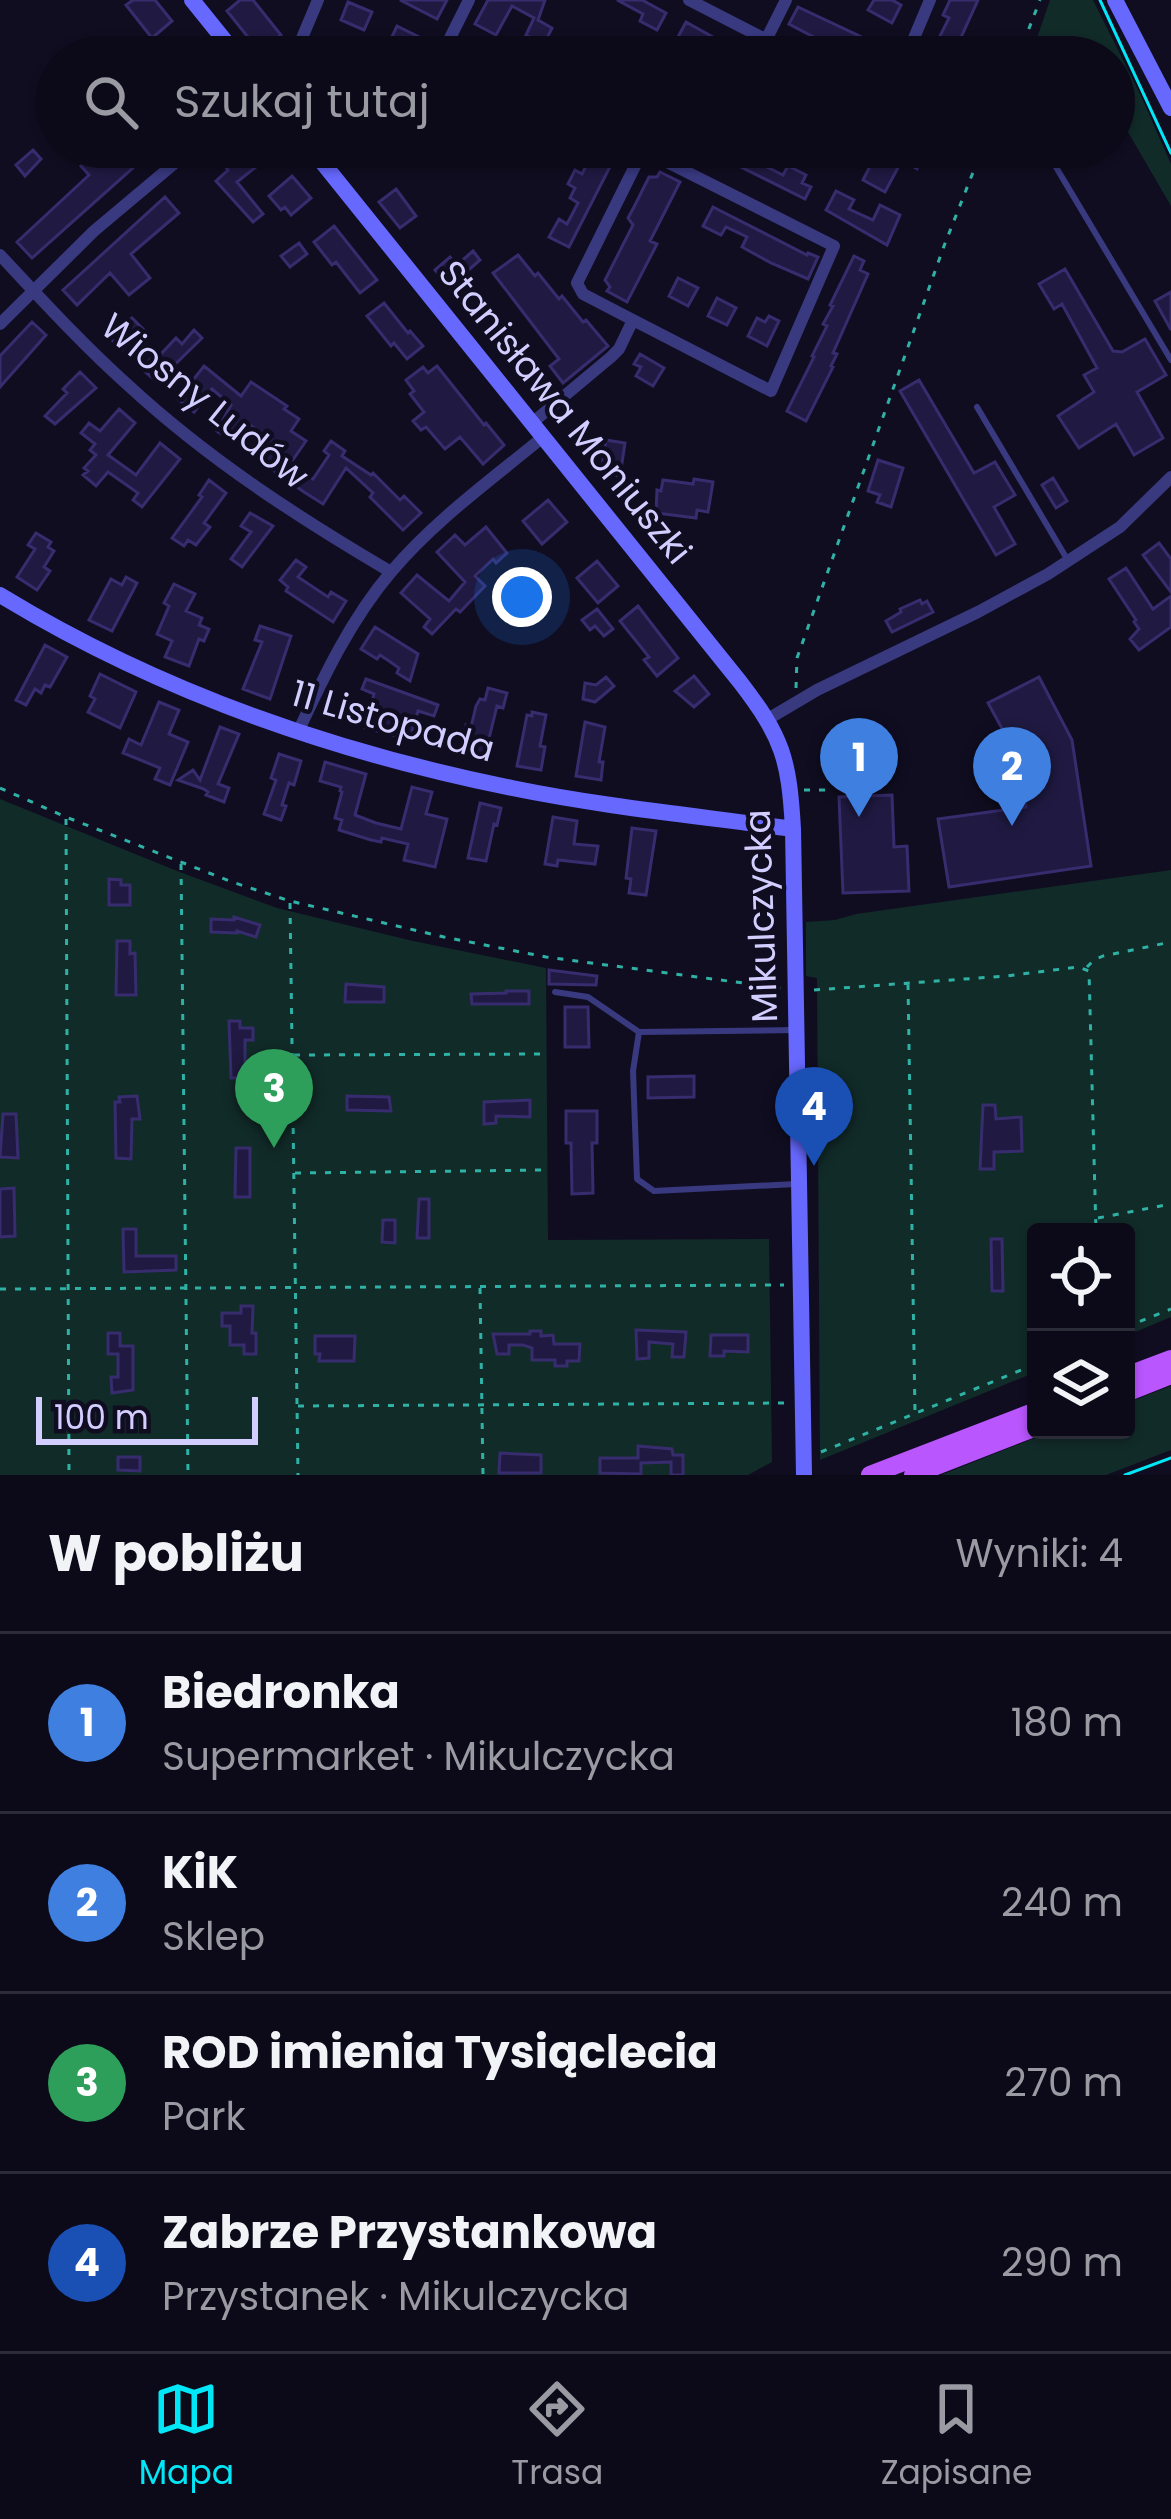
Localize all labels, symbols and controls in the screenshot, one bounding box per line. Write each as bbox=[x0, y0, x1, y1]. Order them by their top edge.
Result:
search box bbox=[36, 36, 1135, 168]
icon: search bbox=[78, 69, 144, 135]
text: Szukaj tutaj bbox=[174, 70, 430, 133]
street label: Stanisława Moniuszki bbox=[426, 249, 704, 575]
street label: Wiosny Ludów bbox=[90, 301, 320, 501]
your location bbox=[492, 567, 552, 627]
street label: 11 Listopada bbox=[285, 668, 501, 774]
pin: 1 bbox=[820, 718, 898, 817]
pin: 2 bbox=[973, 727, 1051, 826]
street label: Mikulczycka bbox=[732, 808, 790, 1024]
pin: 3 bbox=[235, 1049, 313, 1148]
pin: 4 bbox=[775, 1067, 853, 1166]
map controls bbox=[1027, 1223, 1135, 1439]
button: locate bbox=[1027, 1223, 1135, 1331]
button: layers bbox=[1027, 1331, 1135, 1439]
scale bar bbox=[36, 1391, 258, 1444]
text: 100 m bbox=[54, 1394, 149, 1441]
text: W pobliżu bbox=[48, 1517, 304, 1589]
text: Wyniki: 4 bbox=[955, 1526, 1123, 1581]
text: Biedronka bbox=[162, 1661, 400, 1724]
text: 1 bbox=[80, 1695, 94, 1750]
text: 180 m bbox=[1011, 1695, 1123, 1750]
text: Supermarket · Mikulczycka bbox=[162, 1729, 675, 1784]
text: KiK bbox=[162, 1841, 238, 1904]
text: 2 bbox=[76, 1875, 98, 1930]
text: 240 m bbox=[1001, 1875, 1123, 1930]
text: Sklep bbox=[162, 1909, 265, 1964]
text: ROD imienia Tysiąclecia bbox=[162, 2021, 718, 2084]
text: 3 bbox=[75, 2055, 99, 2110]
text: 270 m bbox=[1004, 2055, 1123, 2110]
text: Park bbox=[162, 2089, 246, 2144]
text: Zabrze Przystankowa bbox=[162, 2201, 657, 2264]
text: 4 bbox=[74, 2235, 100, 2290]
text: 290 m bbox=[1001, 2235, 1123, 2290]
text: Przystanek · Mikulczycka bbox=[162, 2269, 629, 2324]
tab: Mapa bbox=[139, 2376, 234, 2498]
tab: Trasa bbox=[511, 2376, 603, 2498]
tab: Zapisane bbox=[881, 2376, 1032, 2498]

